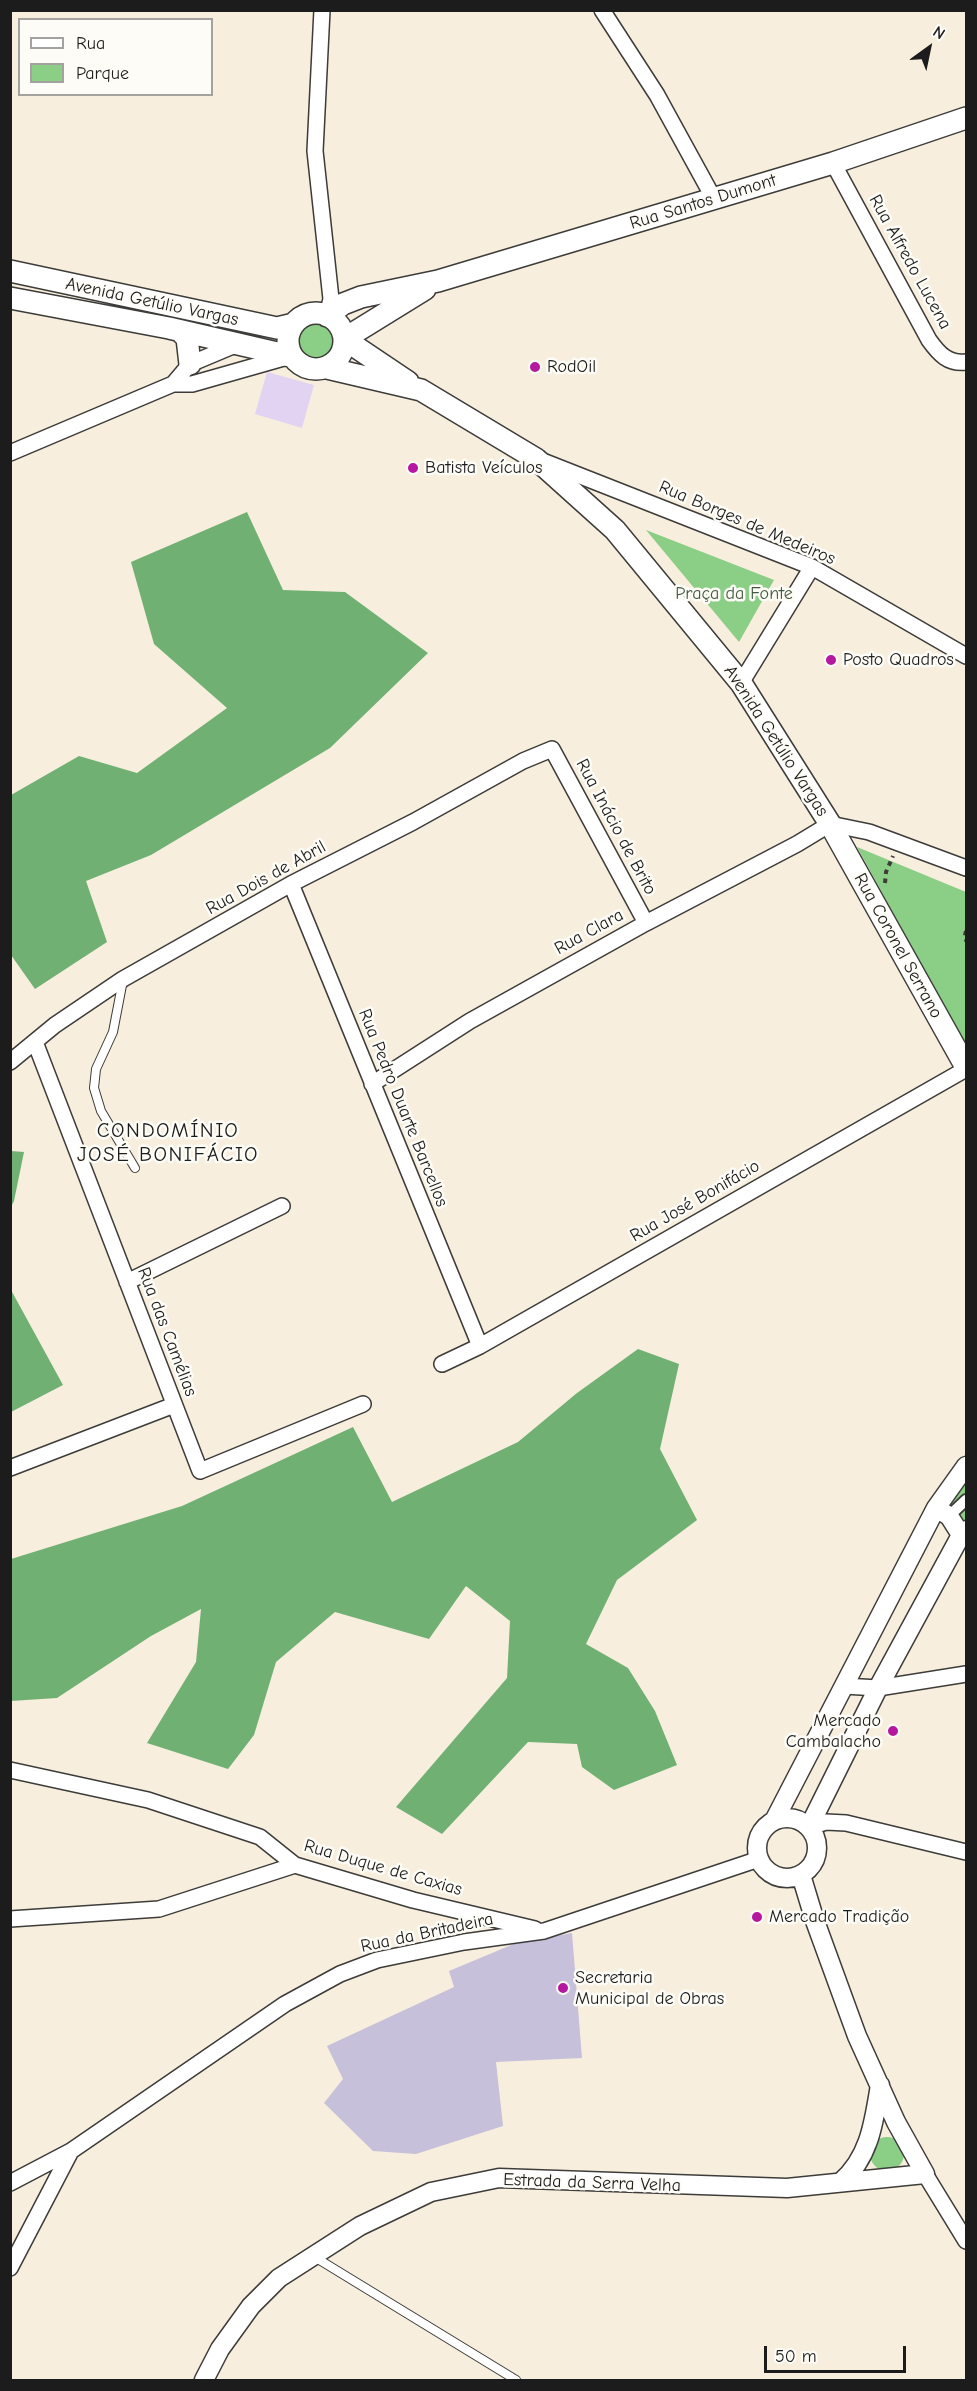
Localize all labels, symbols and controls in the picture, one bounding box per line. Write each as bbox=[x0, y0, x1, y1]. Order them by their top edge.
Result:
legend bbox=[18, 18, 213, 96]
north arrow bbox=[899, 18, 959, 78]
text: N bbox=[930, 23, 948, 43]
text: Rua bbox=[76, 33, 105, 54]
text: Parque bbox=[76, 63, 129, 84]
street label: Rua Santos Dumont bbox=[627, 169, 779, 235]
street label: Rua Alfredo Lucena bbox=[864, 191, 956, 333]
street label: Avenida Getúlio Vargas bbox=[64, 273, 240, 331]
place label: RodOil bbox=[547, 356, 596, 378]
marker: RodOil bbox=[528, 360, 542, 374]
place label: Batista Veículos bbox=[425, 457, 542, 479]
marker: Batista Veículos bbox=[406, 461, 420, 475]
street label: Rua Borges de Medeiros bbox=[656, 476, 838, 570]
park label: Praça da Fonte bbox=[675, 583, 793, 605]
place label: Posto Quadros bbox=[843, 649, 954, 671]
marker: Posto Quadros bbox=[824, 653, 838, 667]
street label: Avenida Getúlio Vargas bbox=[719, 661, 833, 821]
street label: Rua Inácio de Brito bbox=[571, 755, 661, 899]
street label: Rua Dois de Abril bbox=[202, 836, 330, 920]
street label: Rua Coronel Serrano bbox=[849, 870, 947, 1022]
street label: Rua Clara bbox=[551, 904, 627, 960]
street label: Rua Pedro Duarte Barcellos bbox=[353, 1006, 453, 1210]
district label: CONDOMÍNIO JOSÉ BONIFÁCIO bbox=[77, 1118, 259, 1168]
street label: Rua José Bonifácio bbox=[626, 1155, 764, 1247]
street label: Rua das Camélias bbox=[132, 1264, 202, 1400]
place label: Mercado Cambalacho bbox=[786, 1710, 881, 1752]
marker: Mercado Cambalacho bbox=[886, 1724, 900, 1738]
street label: Rua Duque de Caxias bbox=[301, 1835, 465, 1901]
place label: Mercado Tradição bbox=[769, 1906, 909, 1928]
street label: Rua da Britadeira bbox=[359, 1908, 495, 1958]
marker: Mercado Tradição bbox=[750, 1910, 764, 1924]
place label: Secretaria Municipal de Obras bbox=[575, 1967, 724, 2010]
marker: Secretaria Municipal de Obras bbox=[556, 1981, 570, 1995]
street label: Estrada da Serra Velha bbox=[503, 2169, 681, 2197]
scale bar bbox=[767, 2334, 910, 2372]
text: 50 m bbox=[775, 2346, 817, 2367]

